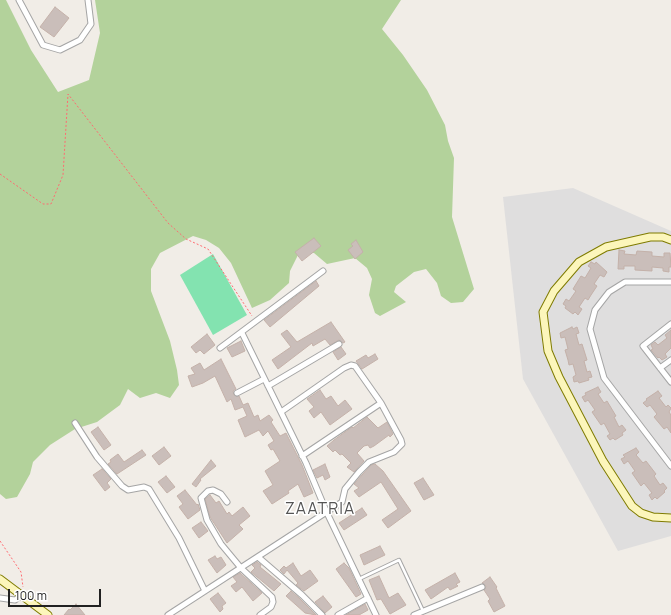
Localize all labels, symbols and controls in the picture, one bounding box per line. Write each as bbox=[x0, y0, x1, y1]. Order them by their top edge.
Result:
district label: ZAATRIA bbox=[285, 500, 355, 520]
scale bar bbox=[10, 581, 103, 607]
text: 100 m bbox=[15, 587, 47, 604]

